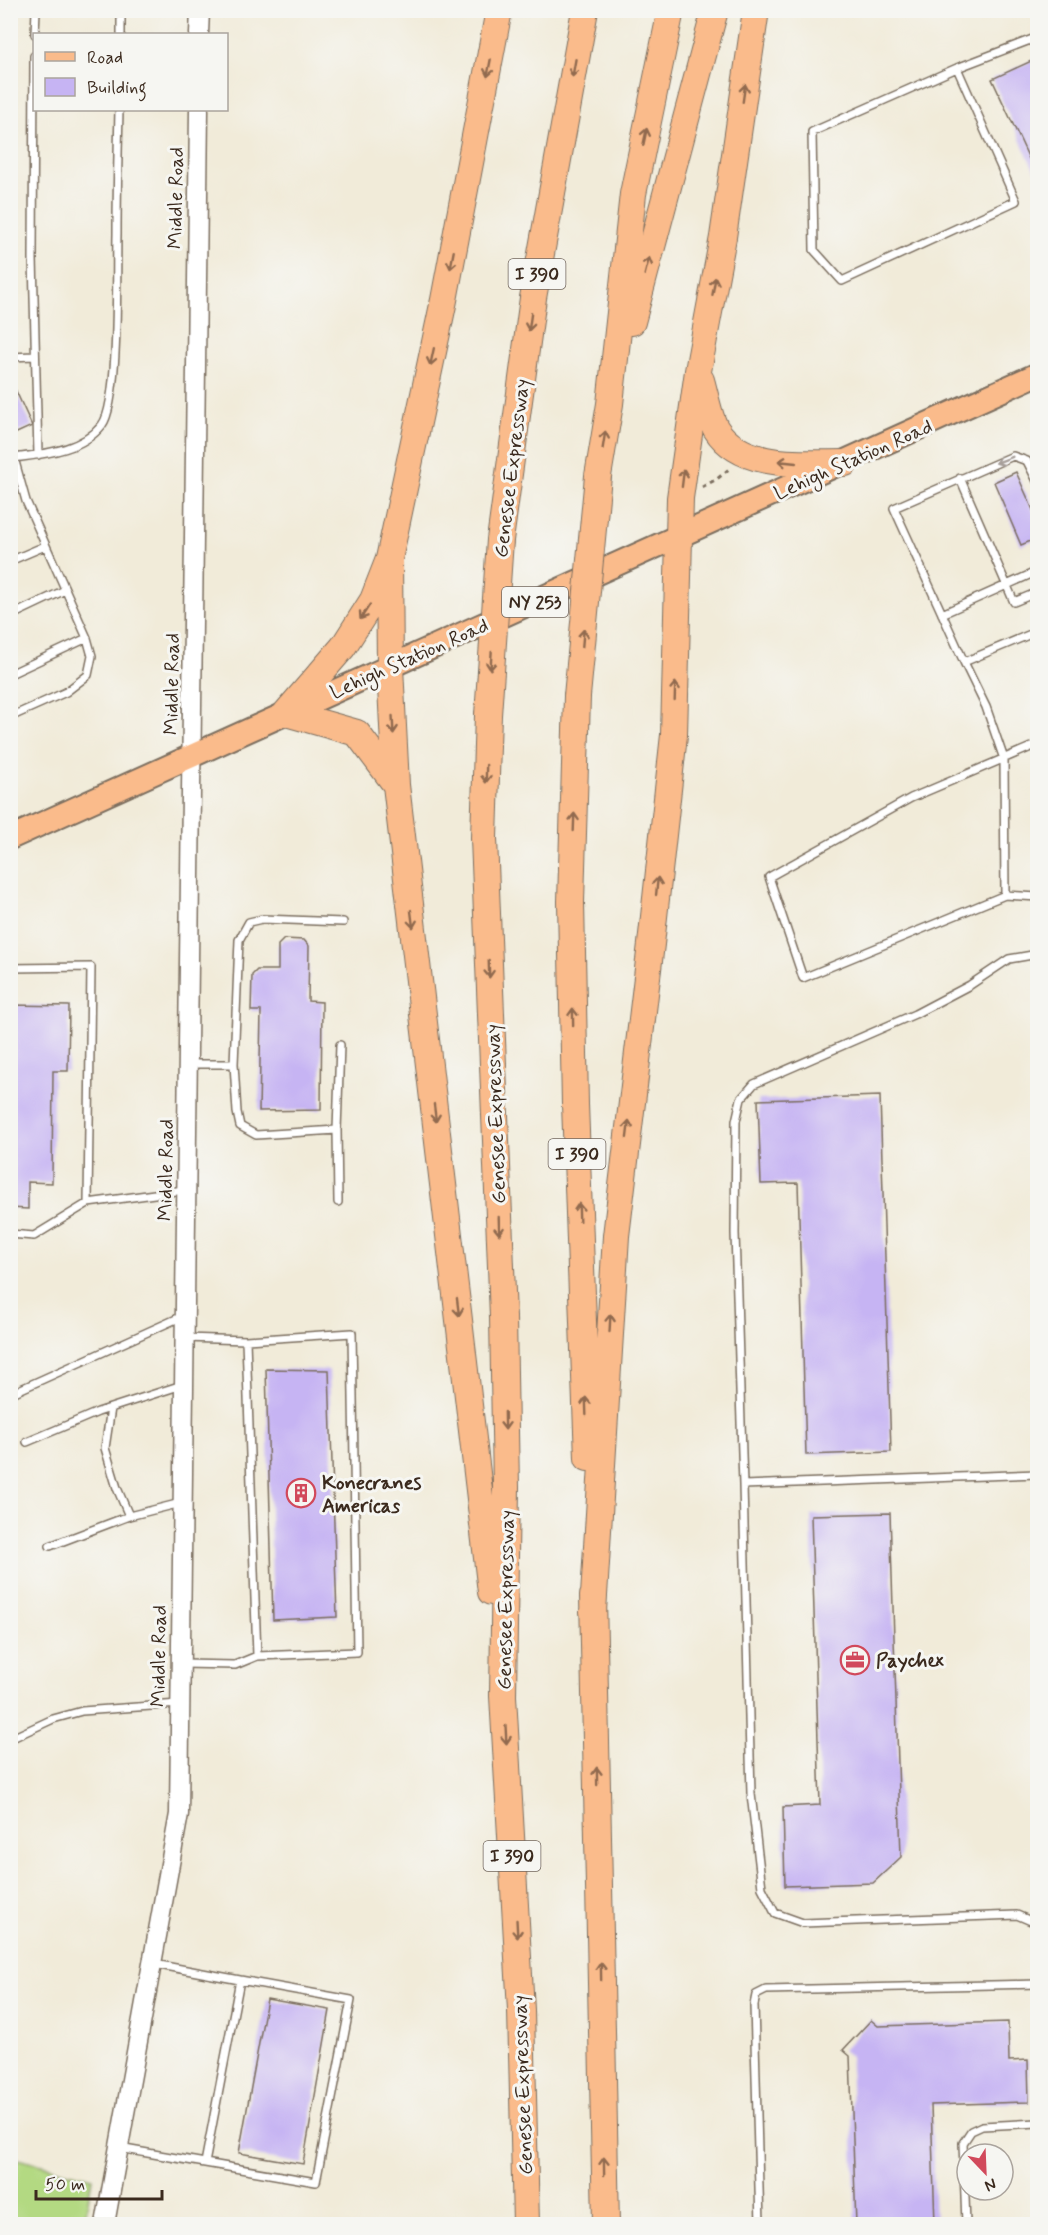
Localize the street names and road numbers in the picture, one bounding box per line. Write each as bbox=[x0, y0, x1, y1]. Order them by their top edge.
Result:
street label: Middle Road bbox=[162, 147, 191, 249]
road number: I 390 bbox=[508, 259, 566, 289]
street label: Genesee Expressway bbox=[488, 377, 537, 559]
street label: Lehigh Station Road bbox=[770, 413, 938, 508]
road number: NY 253 bbox=[502, 587, 568, 617]
street label: Lehigh Station Road bbox=[326, 612, 494, 707]
street label: Middle Road bbox=[158, 633, 187, 735]
street label: Genesee Expressway bbox=[480, 1024, 513, 1204]
street label: Middle Road bbox=[152, 1119, 181, 1221]
road number: I 390 bbox=[548, 1139, 606, 1169]
street label: Genesee Expressway bbox=[491, 1510, 522, 1690]
street label: Middle Road bbox=[145, 1605, 174, 1707]
road number: I 390 bbox=[484, 1841, 540, 1871]
street label: Genesee Expressway bbox=[507, 1995, 540, 2175]

